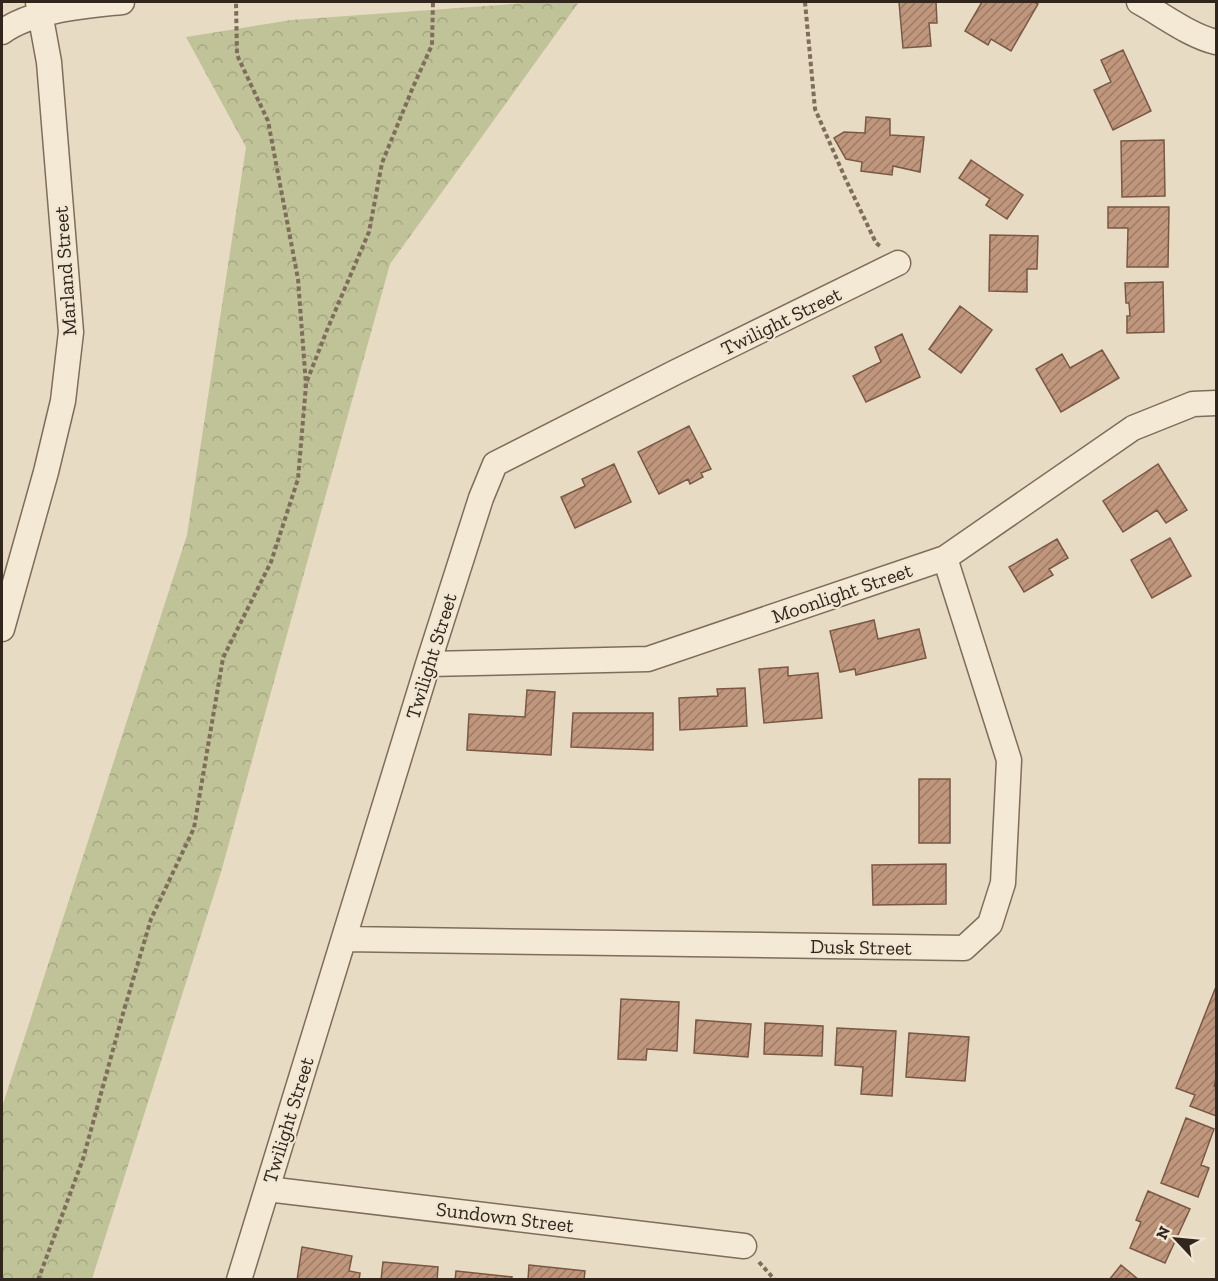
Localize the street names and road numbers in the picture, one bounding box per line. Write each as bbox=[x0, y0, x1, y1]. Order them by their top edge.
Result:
street label: Marland Street bbox=[48, 205, 82, 337]
street label: Twilight Street bbox=[717, 281, 846, 360]
street label: Moonlight Street bbox=[769, 558, 916, 628]
street label: Twilight Street bbox=[400, 589, 462, 722]
street label: Dusk Street bbox=[810, 934, 913, 960]
street label: Twilight Street bbox=[257, 1053, 319, 1186]
street label: Sundown Street bbox=[435, 1197, 576, 1237]

